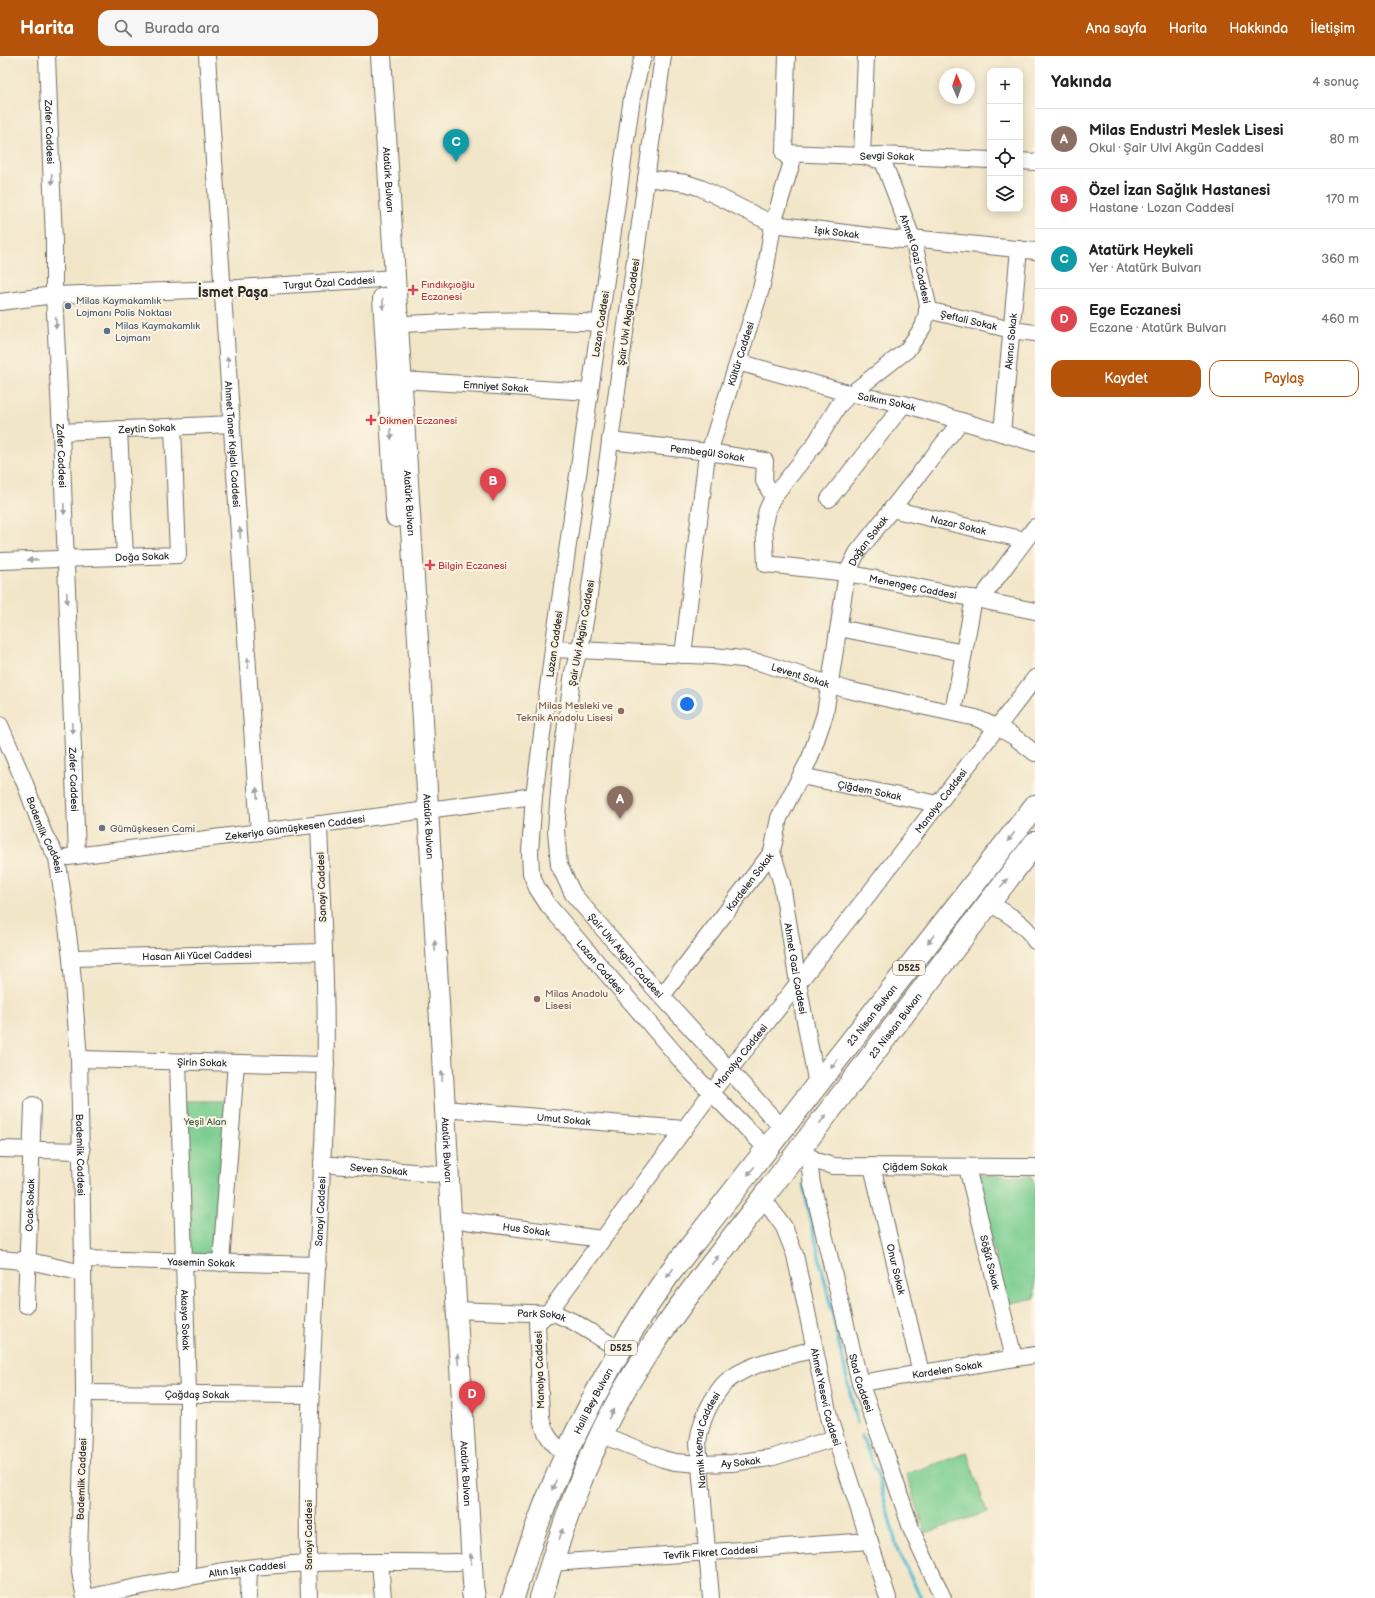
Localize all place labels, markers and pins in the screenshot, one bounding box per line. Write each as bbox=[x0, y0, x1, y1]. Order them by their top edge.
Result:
pin: C bbox=[443, 129, 469, 162]
place label: Fındıkçıoğlu Eczanesi bbox=[421, 279, 475, 303]
marker: Fındıkçıoğlu Eczanesi bbox=[408, 285, 418, 295]
place label: Milas Kaymakamlık Lojmanı Polis Noktası bbox=[76, 295, 172, 319]
marker: Milas Kaymakamlık Lojmanı Polis Noktası bbox=[63, 301, 73, 311]
place label: Milas Kaymakamlık Lojmanı bbox=[115, 320, 200, 344]
marker: Milas Kaymakamlık Lojmanı bbox=[102, 326, 112, 336]
marker: Dikmen Eczanesi bbox=[366, 415, 376, 425]
place label: Dikmen Eczanesi bbox=[379, 415, 457, 427]
pin: B bbox=[480, 468, 506, 501]
marker: Bilgin Eczanesi bbox=[425, 560, 435, 570]
place label: Bilgin Eczanesi bbox=[438, 560, 507, 572]
place label: Milas Mesleki ve Teknik Anadolu Lisesi bbox=[516, 700, 613, 724]
marker: Milas Mesleki ve Teknik Anadolu Lisesi bbox=[616, 706, 626, 716]
pin: A bbox=[607, 786, 633, 819]
marker: Gümüşkesen Cami bbox=[97, 823, 107, 833]
place label: Gümüşkesen Cami bbox=[110, 823, 195, 835]
place label: Milas Anadolu Lisesi bbox=[545, 988, 608, 1012]
marker: Milas Anadolu Lisesi bbox=[532, 994, 542, 1004]
pin: D bbox=[459, 1381, 485, 1414]

